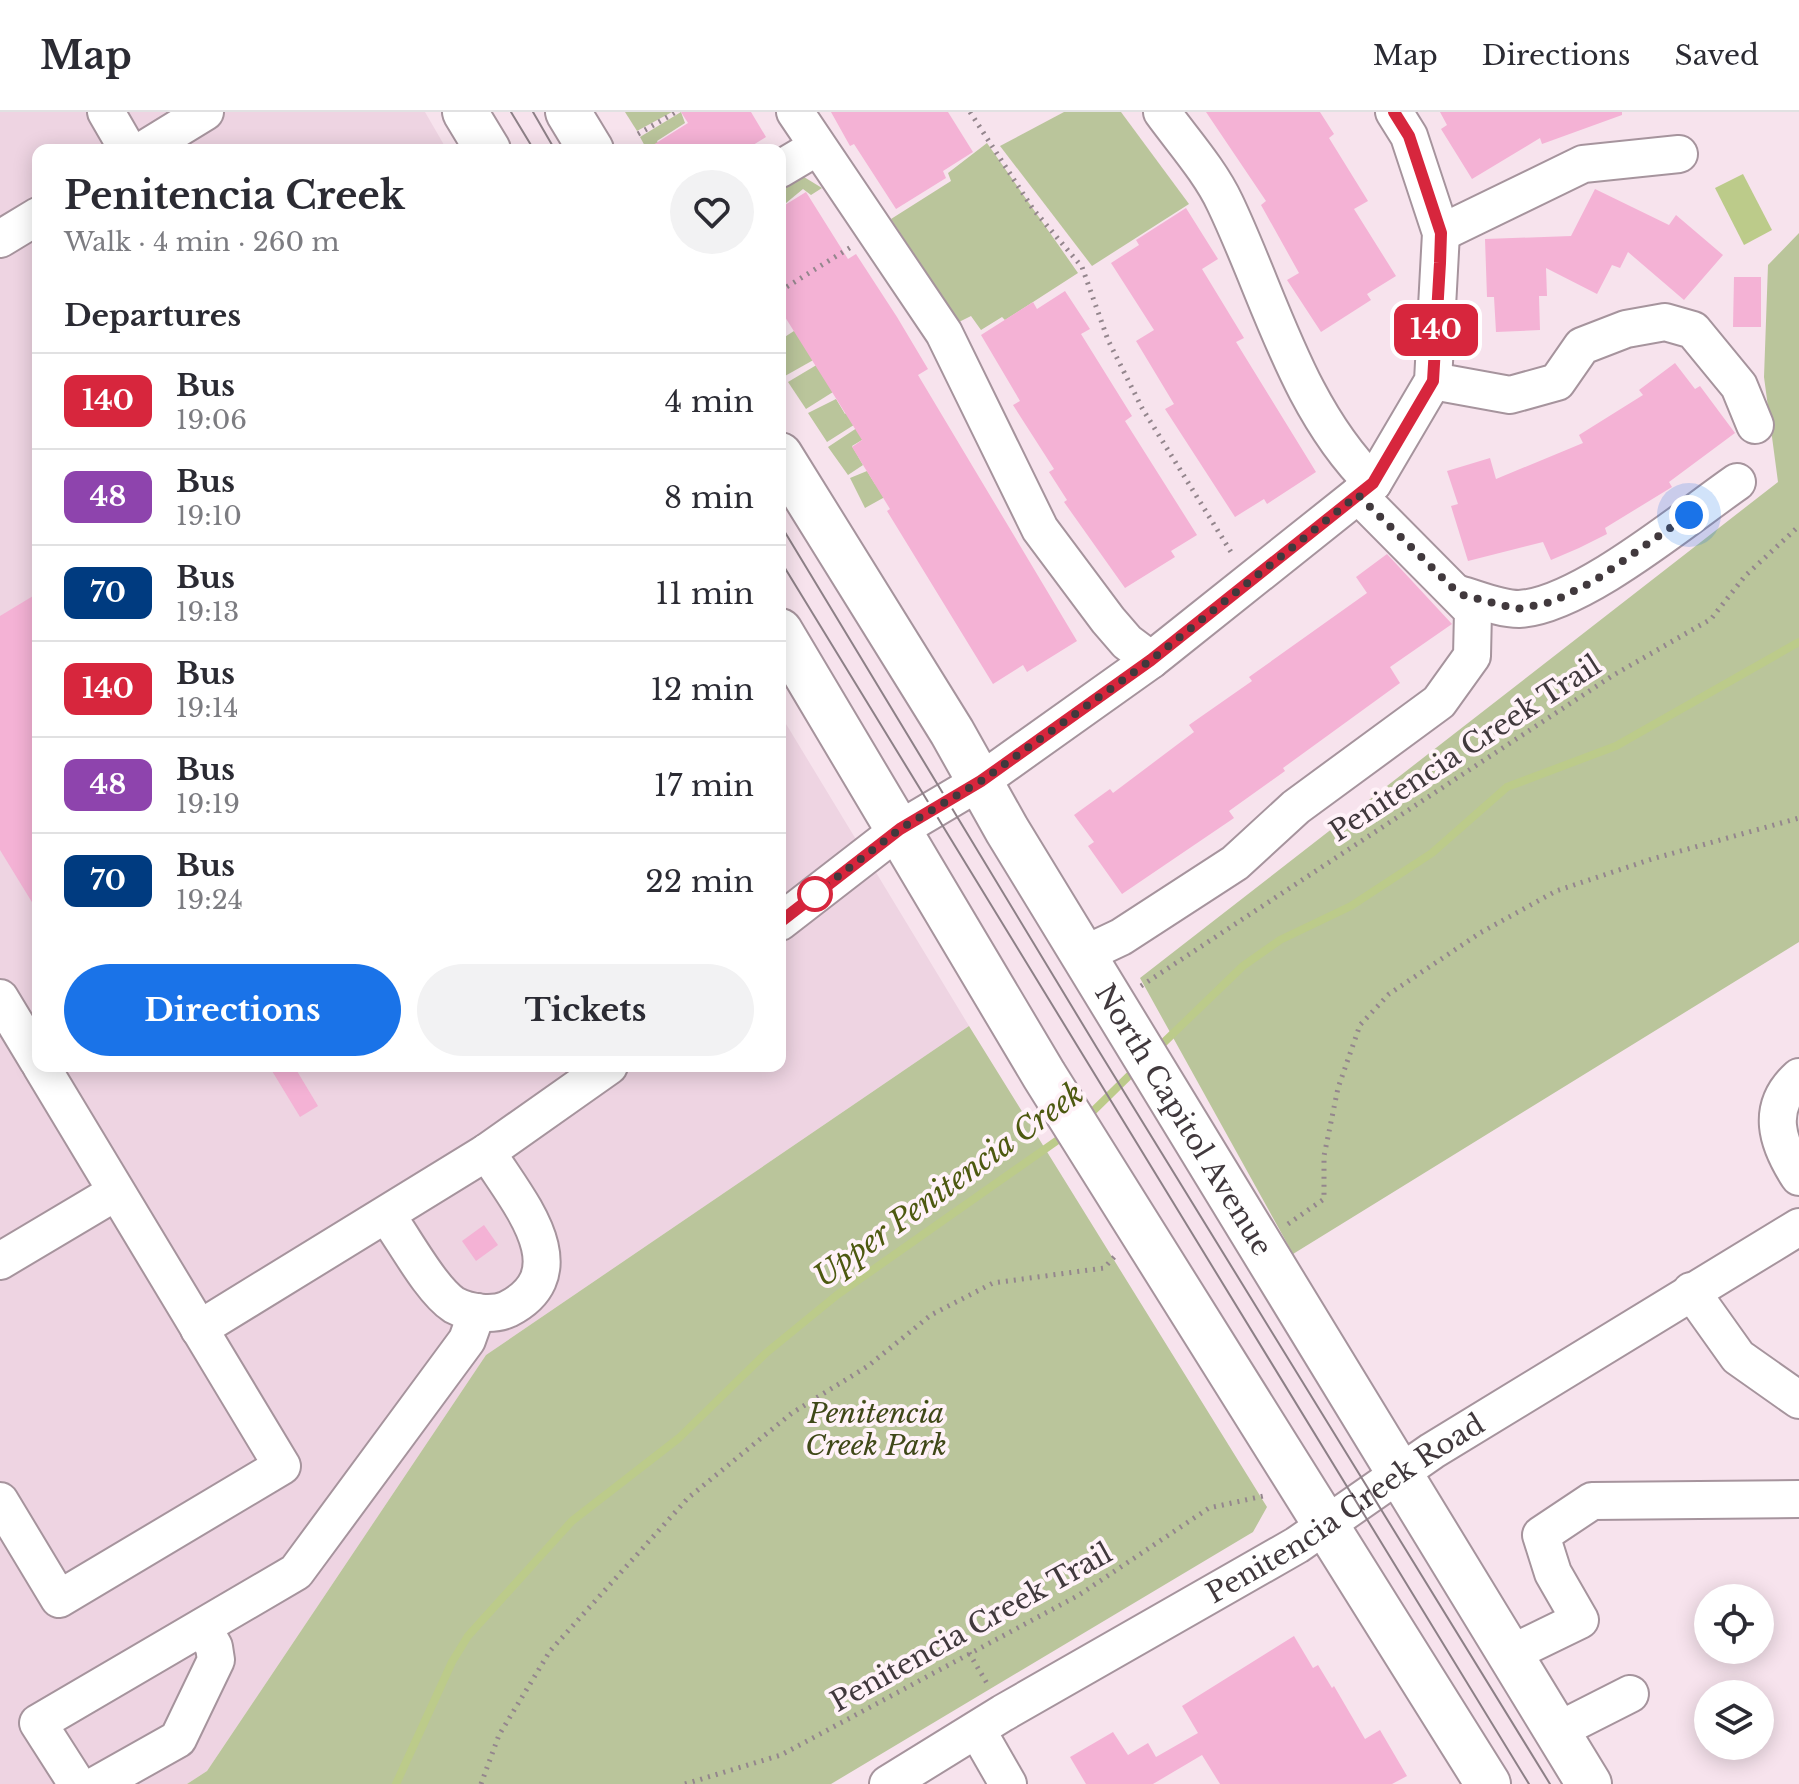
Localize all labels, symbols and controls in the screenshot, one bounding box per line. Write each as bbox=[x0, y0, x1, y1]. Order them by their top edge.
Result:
text: Map bbox=[40, 32, 132, 79]
text: Map bbox=[1373, 38, 1438, 73]
text: Directions bbox=[1482, 38, 1631, 73]
text: Saved bbox=[1675, 38, 1759, 73]
button: heart bbox=[670, 170, 754, 254]
text: Penitencia Creek bbox=[64, 172, 405, 219]
text: Walk · 4 min · 260 m bbox=[64, 226, 339, 258]
text: Departures bbox=[64, 297, 241, 334]
line badge: 140 bbox=[1390, 304, 1482, 356]
text: 140 bbox=[1410, 312, 1462, 347]
text: Bus bbox=[176, 367, 235, 404]
text: 140 bbox=[82, 383, 134, 418]
text: 4 min bbox=[665, 383, 754, 420]
text: 19:06 bbox=[176, 404, 247, 436]
text: Bus bbox=[176, 463, 235, 500]
text: 48 bbox=[90, 479, 126, 514]
text: 8 min bbox=[664, 479, 754, 516]
your location bbox=[1669, 495, 1709, 535]
text: 19:10 bbox=[176, 500, 242, 532]
text: Bus bbox=[176, 559, 235, 596]
text: 70 bbox=[90, 575, 126, 610]
text: 11 min bbox=[656, 575, 754, 612]
text: 19:13 bbox=[176, 596, 239, 628]
street label: Penitencia Creek Trail bbox=[1323, 648, 1608, 849]
text: Bus bbox=[176, 655, 235, 692]
text: 140 bbox=[82, 671, 134, 706]
text: 12 min bbox=[650, 671, 754, 708]
text: 19:14 bbox=[176, 692, 239, 724]
text: Bus bbox=[176, 751, 235, 788]
text: 48 bbox=[90, 767, 126, 802]
text: 17 min bbox=[654, 767, 754, 804]
text: 19:19 bbox=[176, 788, 240, 820]
text: Bus bbox=[176, 847, 235, 884]
text: 70 bbox=[90, 863, 126, 898]
text: 22 min bbox=[645, 863, 754, 900]
unlabelled marker bbox=[798, 877, 832, 911]
text: 19:24 bbox=[176, 884, 243, 916]
button: Directions bbox=[64, 964, 401, 1056]
button: Tickets bbox=[417, 964, 754, 1056]
street label: North Capitol Avenue bbox=[1087, 978, 1280, 1262]
water label: Upper Penitencia Creek bbox=[807, 1074, 1091, 1295]
park label: Penitencia Creek Park bbox=[805, 1396, 947, 1463]
street label: Penitencia Creek Road bbox=[1200, 1406, 1491, 1611]
street label: Penitencia Creek Trail bbox=[824, 1535, 1118, 1719]
map controls bbox=[1694, 1584, 1774, 1760]
button: locate bbox=[1694, 1584, 1774, 1664]
button: layers bbox=[1694, 1680, 1774, 1760]

